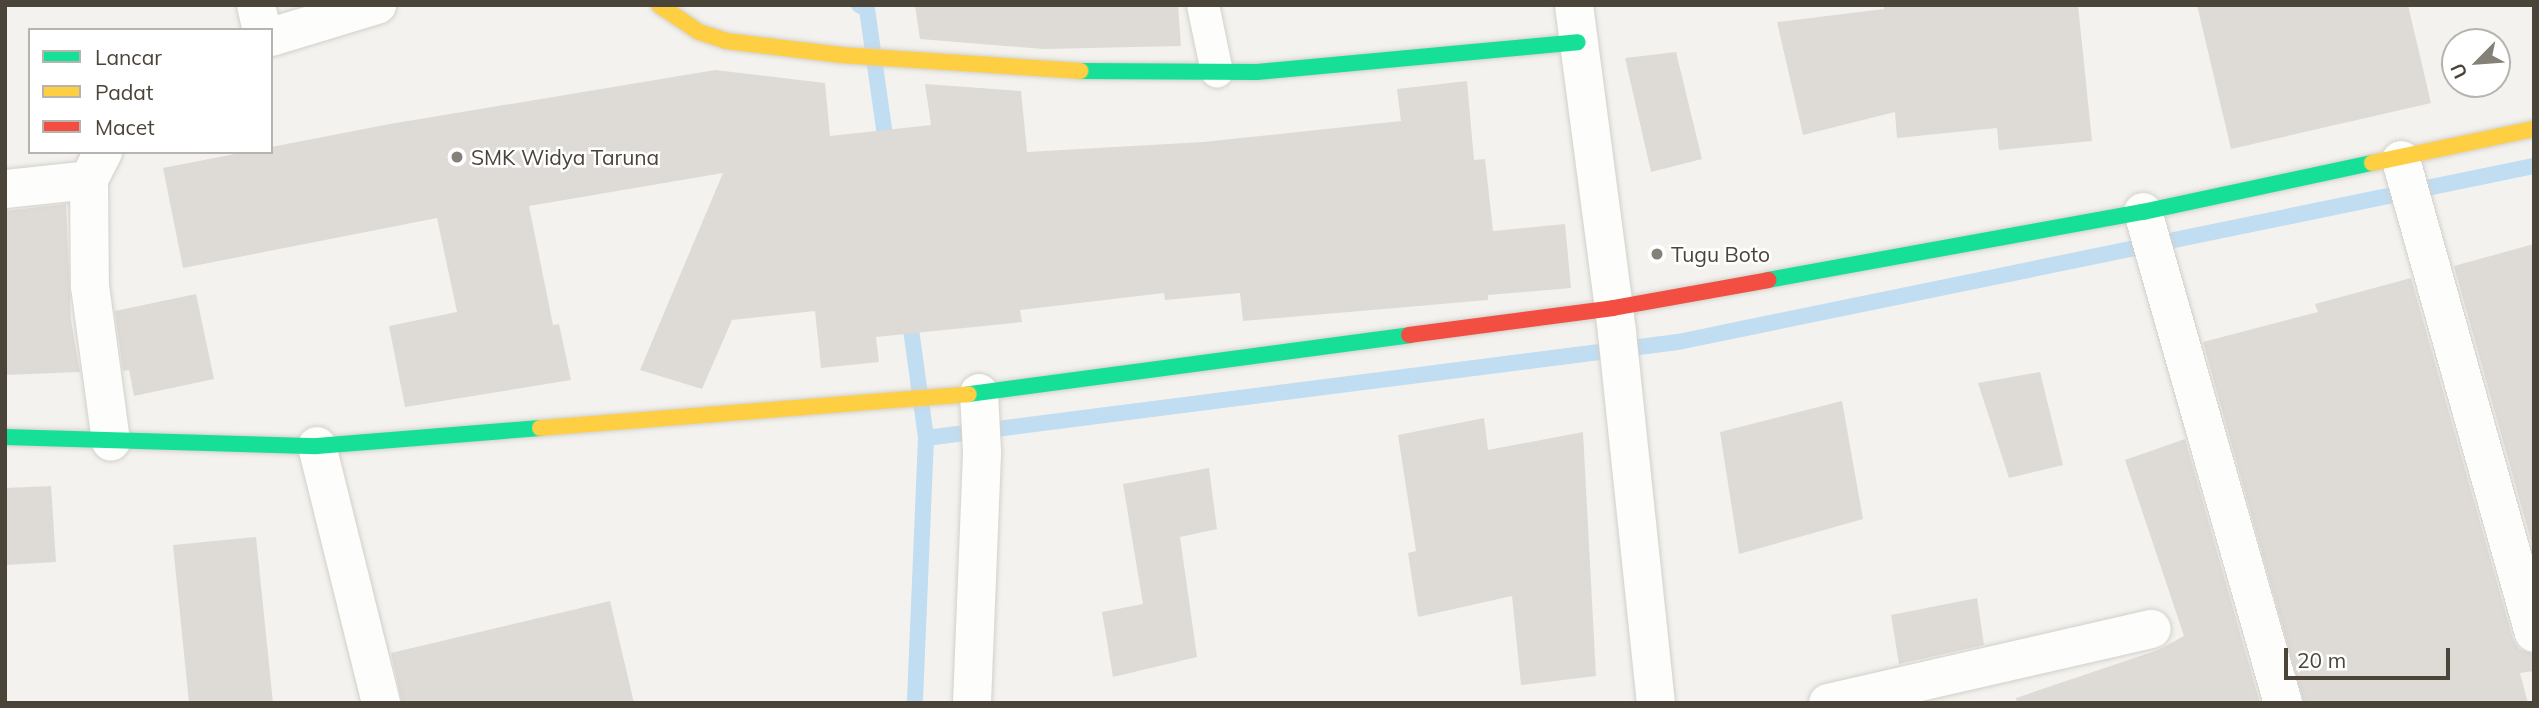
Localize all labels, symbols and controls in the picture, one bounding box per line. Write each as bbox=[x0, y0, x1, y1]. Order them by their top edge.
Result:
legend bbox=[28, 28, 273, 154]
north arrow bbox=[2441, 28, 2511, 98]
text: Lancar bbox=[95, 44, 162, 70]
text: U bbox=[2445, 60, 2473, 82]
text: Padat bbox=[95, 79, 153, 105]
text: Macet bbox=[95, 114, 155, 140]
place label: SMK Widya Taruna bbox=[471, 144, 659, 170]
marker: SMK Widya Taruna bbox=[449, 149, 465, 165]
place label: Tugu Boto bbox=[1671, 241, 1770, 267]
marker: Tugu Boto bbox=[1649, 246, 1665, 262]
scale bar bbox=[2287, 634, 2453, 678]
text: 20 m bbox=[2297, 647, 2346, 673]

